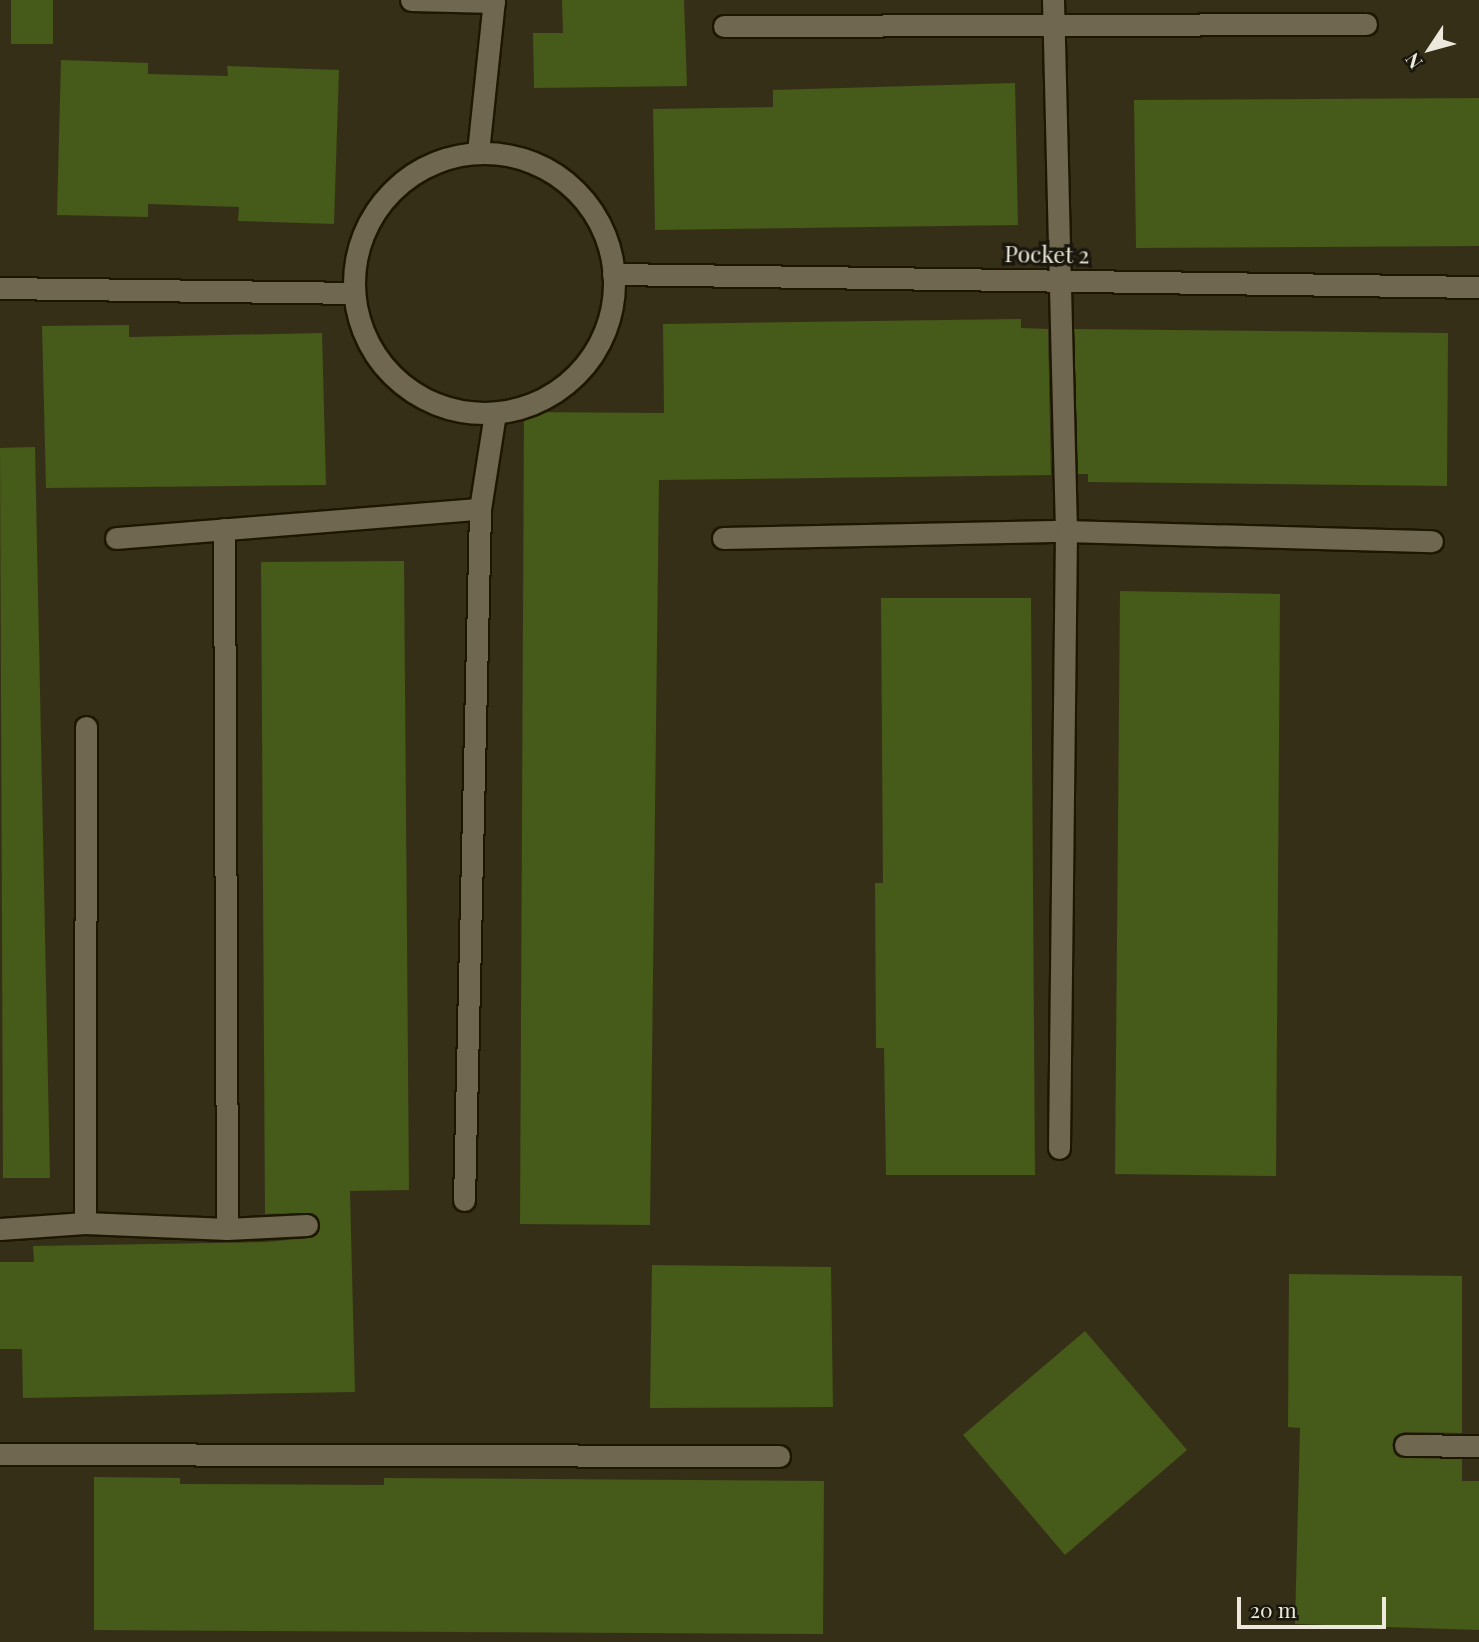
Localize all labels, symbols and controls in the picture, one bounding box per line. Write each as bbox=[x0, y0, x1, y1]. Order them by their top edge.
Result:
north arrow bbox=[1395, 14, 1465, 84]
text: N bbox=[1398, 48, 1428, 75]
street label: Pocket 2 bbox=[1004, 239, 1090, 269]
scale bar bbox=[1241, 1582, 1390, 1626]
text: 20 m bbox=[1250, 1595, 1297, 1623]

